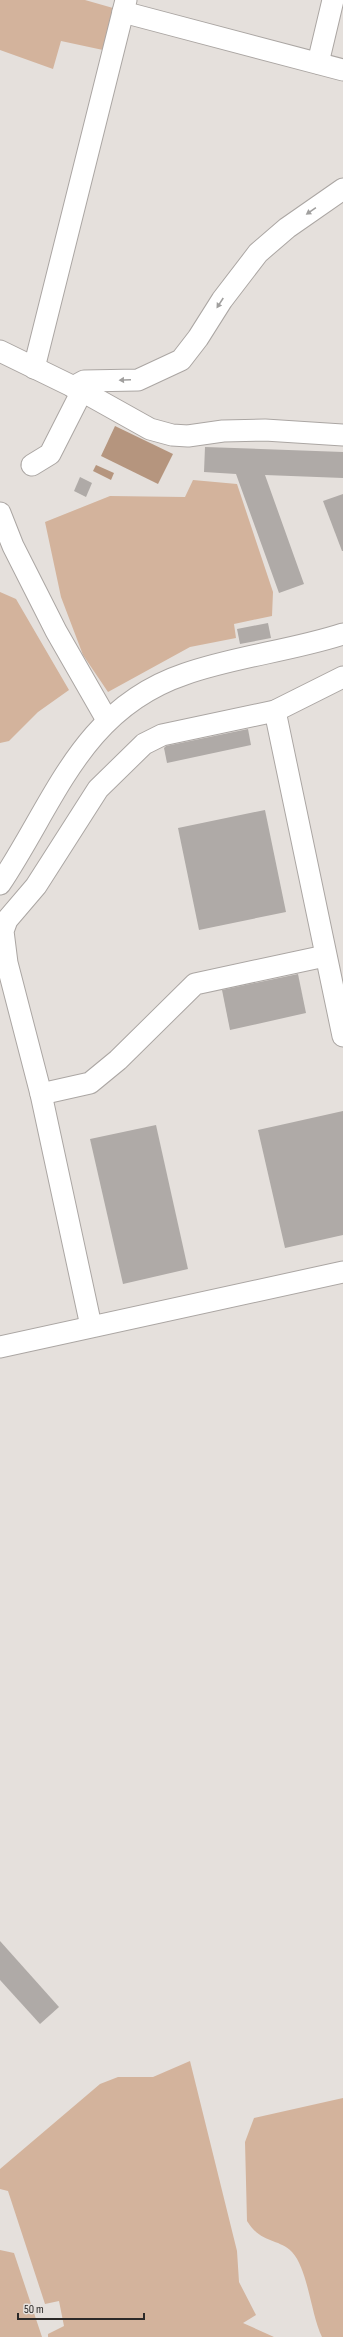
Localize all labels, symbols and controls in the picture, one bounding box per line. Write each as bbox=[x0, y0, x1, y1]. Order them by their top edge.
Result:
one-way arrow bbox=[306, 207, 316, 215]
one-way arrow bbox=[217, 297, 224, 309]
one-way arrow bbox=[119, 377, 131, 384]
scale bar bbox=[18, 2295, 144, 2321]
text: 50 m bbox=[24, 2302, 44, 2317]

